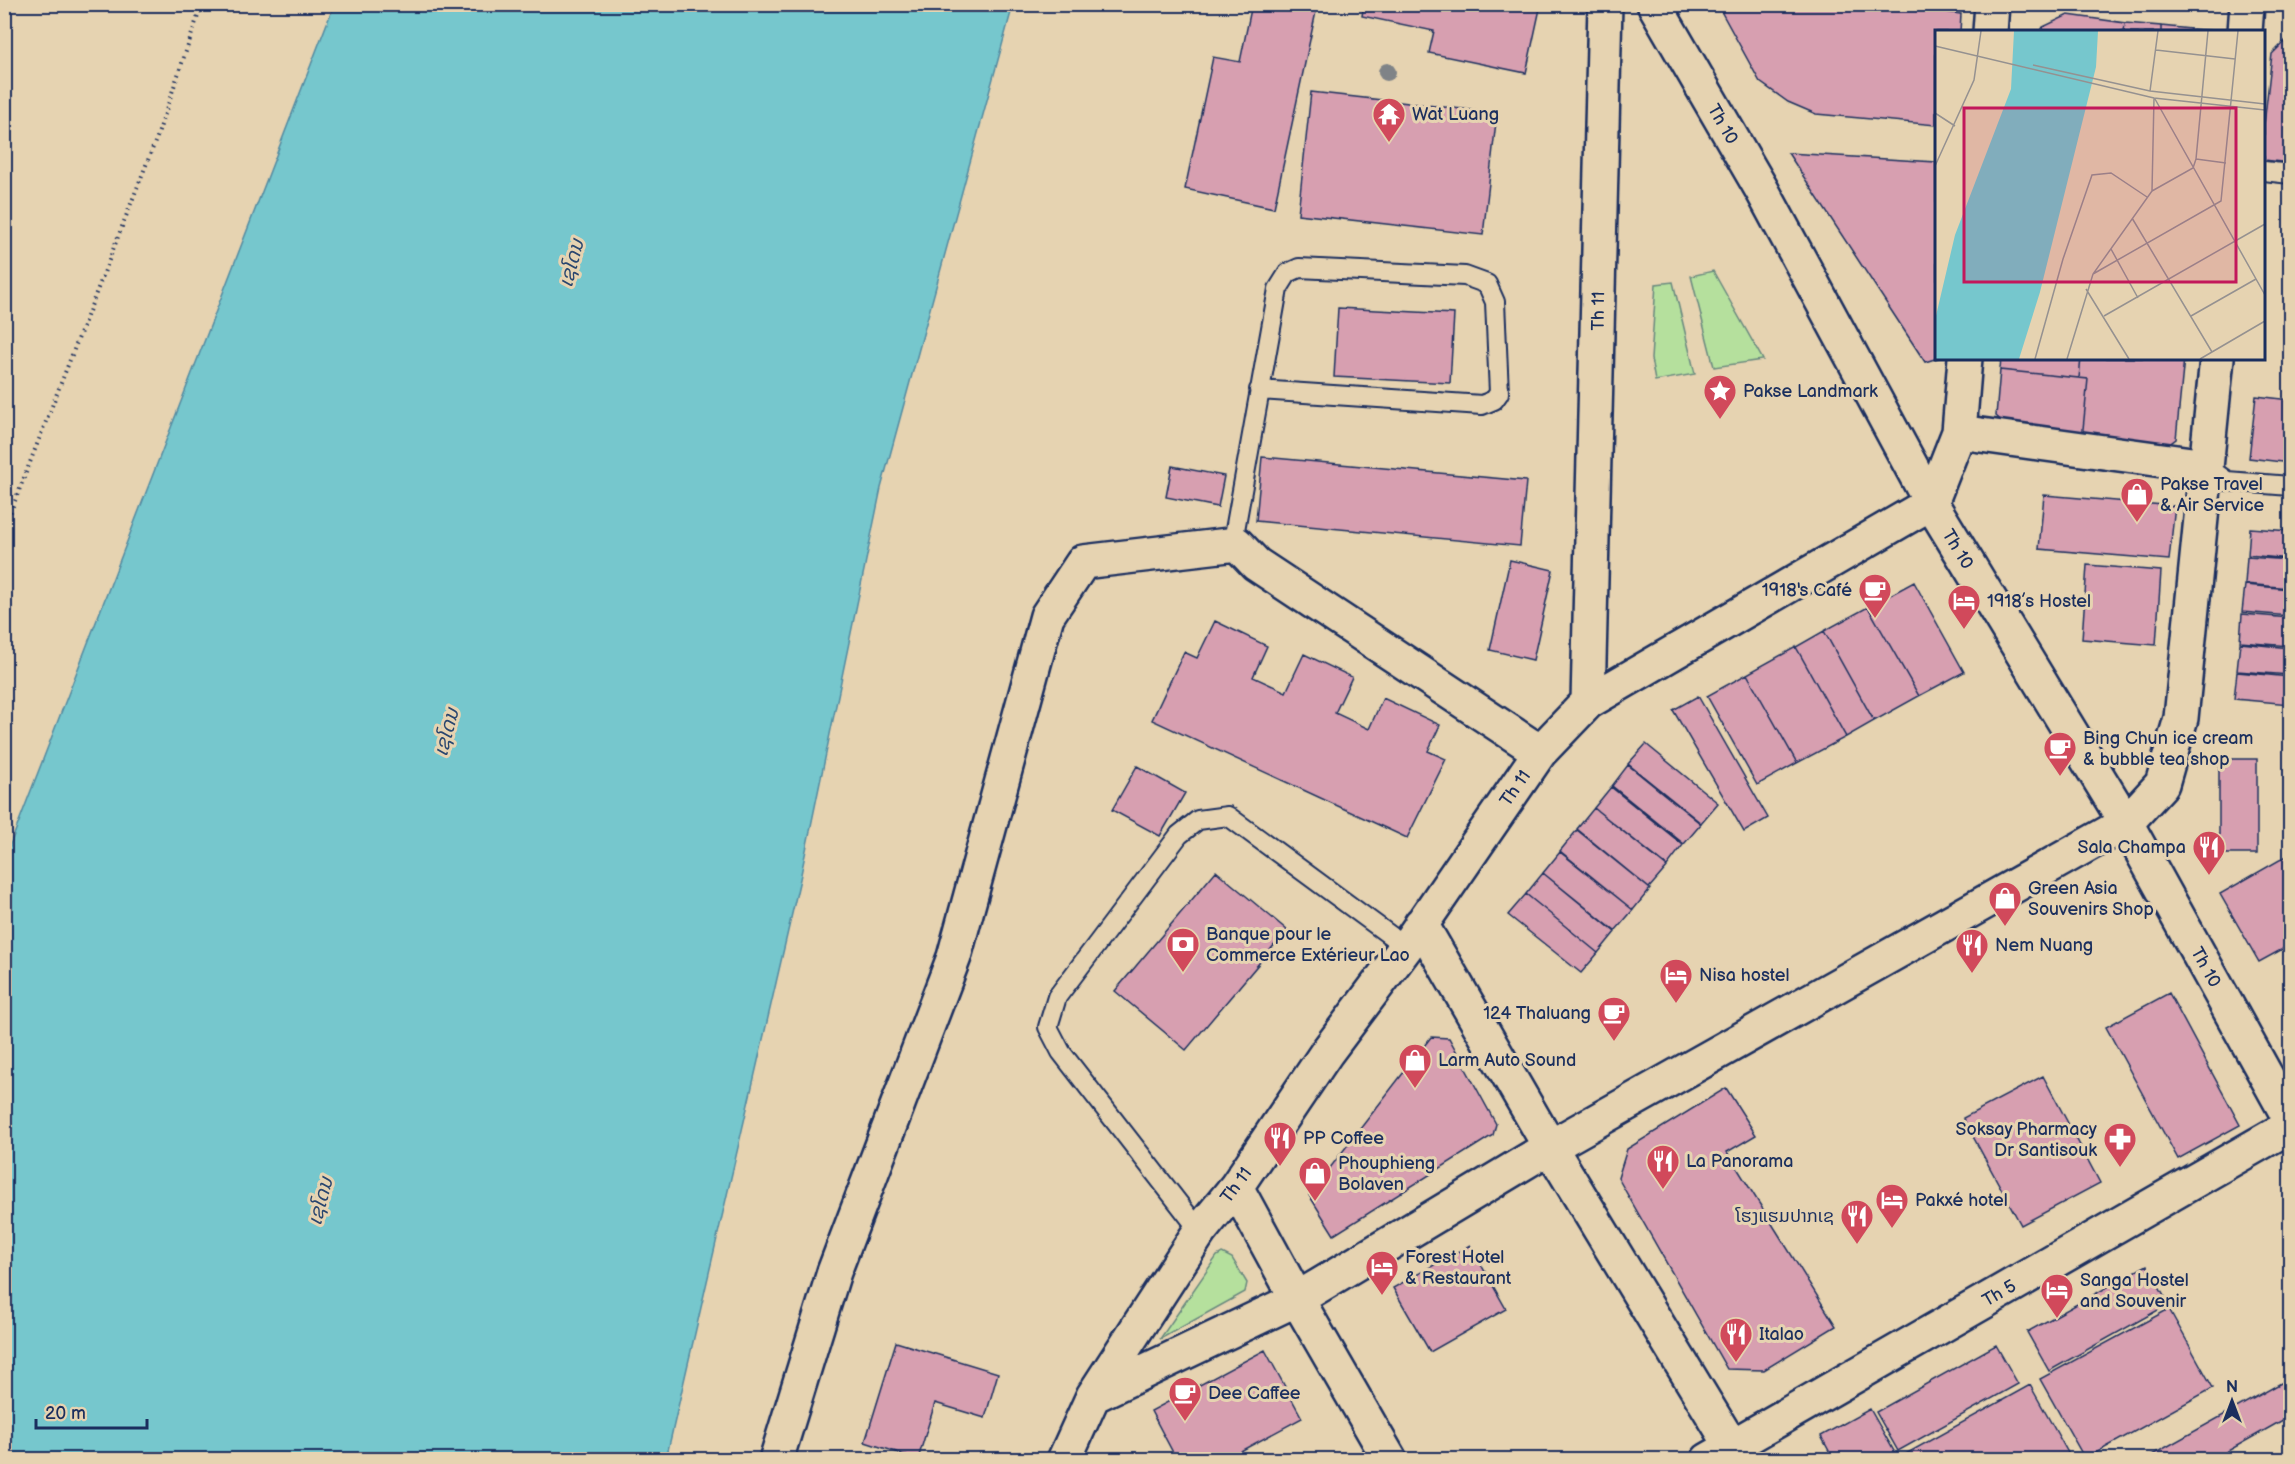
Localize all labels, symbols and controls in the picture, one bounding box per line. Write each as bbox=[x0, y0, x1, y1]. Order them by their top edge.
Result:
inset map bbox=[1935, 30, 2265, 360]
temple icon: Wat Luang bbox=[1371, 96, 1407, 143]
street label: Th 10 bbox=[1703, 101, 1742, 148]
place label: Wat Luang bbox=[1412, 104, 1499, 125]
water label: ເຊໂດນ bbox=[554, 235, 590, 290]
street label: Th 11 bbox=[1588, 291, 1609, 331]
place icon: Pakse Landmark bbox=[1702, 373, 1738, 420]
place label: Pakse Landmark bbox=[1743, 381, 1878, 402]
place label: Pakse Travel & Air Service bbox=[2160, 474, 2264, 516]
shop icon: Pakse Travel & Air Service bbox=[2119, 476, 2155, 523]
street label: Th 10 bbox=[1938, 526, 1978, 573]
cafe icon: 1918's Café bbox=[1857, 572, 1893, 619]
place label: 1918's Café bbox=[1762, 580, 1852, 601]
hotel icon: 1918’s Hostel bbox=[1946, 583, 1982, 630]
place label: 1918’s Hostel bbox=[1987, 591, 2091, 612]
water label: ເຊໂດນ bbox=[429, 704, 465, 759]
place label: Bing Chun ice cream & bubble tea shop bbox=[2083, 728, 2253, 770]
cafe icon: Bing Chun ice cream & bubble tea shop bbox=[2042, 730, 2078, 777]
street label: Th 11 bbox=[1496, 766, 1535, 810]
restaurant icon: Sala Champa bbox=[2191, 829, 2227, 876]
place label: Sala Champa bbox=[2078, 837, 2186, 858]
place label: Green Asia Souvenirs Shop bbox=[2028, 878, 2154, 920]
shop icon: Green Asia Souvenirs Shop bbox=[1987, 880, 2023, 927]
place label: Banque pour le Commerce Extérieur Lao bbox=[1206, 924, 1410, 966]
bank icon: Banque pour le Commerce Extérieur Lao bbox=[1165, 926, 1201, 973]
restaurant icon: Nem Nuang bbox=[1954, 927, 1990, 974]
place label: Nem Nuang bbox=[1995, 935, 2093, 956]
street label: Th 10 bbox=[2186, 943, 2225, 991]
hotel icon: Nisa hostel bbox=[1658, 957, 1694, 1004]
place label: Nisa hostel bbox=[1699, 965, 1789, 986]
cafe icon: 124 Thaluang bbox=[1596, 995, 1632, 1042]
place label: 124 Thaluang bbox=[1483, 1003, 1591, 1024]
shop icon: Larm Auto Sound bbox=[1397, 1042, 1433, 1089]
place label: Larm Auto Sound bbox=[1438, 1050, 1576, 1071]
place label: Soksay Pharmacy Dr Santisouk bbox=[1956, 1119, 2098, 1161]
restaurant icon: PP Coffee bbox=[1262, 1120, 1298, 1167]
pharmacy icon: Soksay Pharmacy Dr Santisouk bbox=[2102, 1121, 2138, 1168]
place label: PP Coffee bbox=[1303, 1128, 1384, 1149]
restaurant icon: La Panorama bbox=[1645, 1143, 1681, 1190]
place label: La Panorama bbox=[1686, 1151, 1793, 1172]
place label: Phouphieng Bolaven bbox=[1338, 1153, 1435, 1195]
shop icon: Phouphieng Bolaven bbox=[1297, 1155, 1333, 1202]
street label: Th 11 bbox=[1216, 1163, 1257, 1207]
water label: ເຊໂດນ bbox=[303, 1173, 339, 1228]
hotel icon: Pakxé hotel bbox=[1874, 1182, 1910, 1229]
place label: Pakxé hotel bbox=[1915, 1190, 2008, 1211]
restaurant icon: ໂຮງແຮມປາກເຊ bbox=[1839, 1198, 1875, 1245]
place label: ໂຮງແຮມປາກເຊ bbox=[1735, 1206, 1834, 1227]
place label: Forest Hotel & Restaurant bbox=[1405, 1247, 1512, 1289]
hotel icon: Forest Hotel & Restaurant bbox=[1364, 1249, 1400, 1296]
place label: Sanga Hostel and Souvenir bbox=[2080, 1270, 2189, 1312]
hotel icon: Sanga Hostel and Souvenir bbox=[2039, 1272, 2075, 1319]
street label: Th 5 bbox=[1979, 1275, 2020, 1311]
restaurant icon: Italao bbox=[1718, 1316, 1754, 1363]
place label: Italao bbox=[1759, 1324, 1804, 1345]
north arrow bbox=[2202, 1371, 2262, 1431]
cafe icon: Dee Caffee bbox=[1167, 1375, 1203, 1422]
text: N bbox=[2226, 1378, 2238, 1397]
place label: Dee Caffee bbox=[1208, 1383, 1301, 1404]
scale bar bbox=[36, 1392, 147, 1430]
text: 20 m bbox=[45, 1403, 86, 1424]

